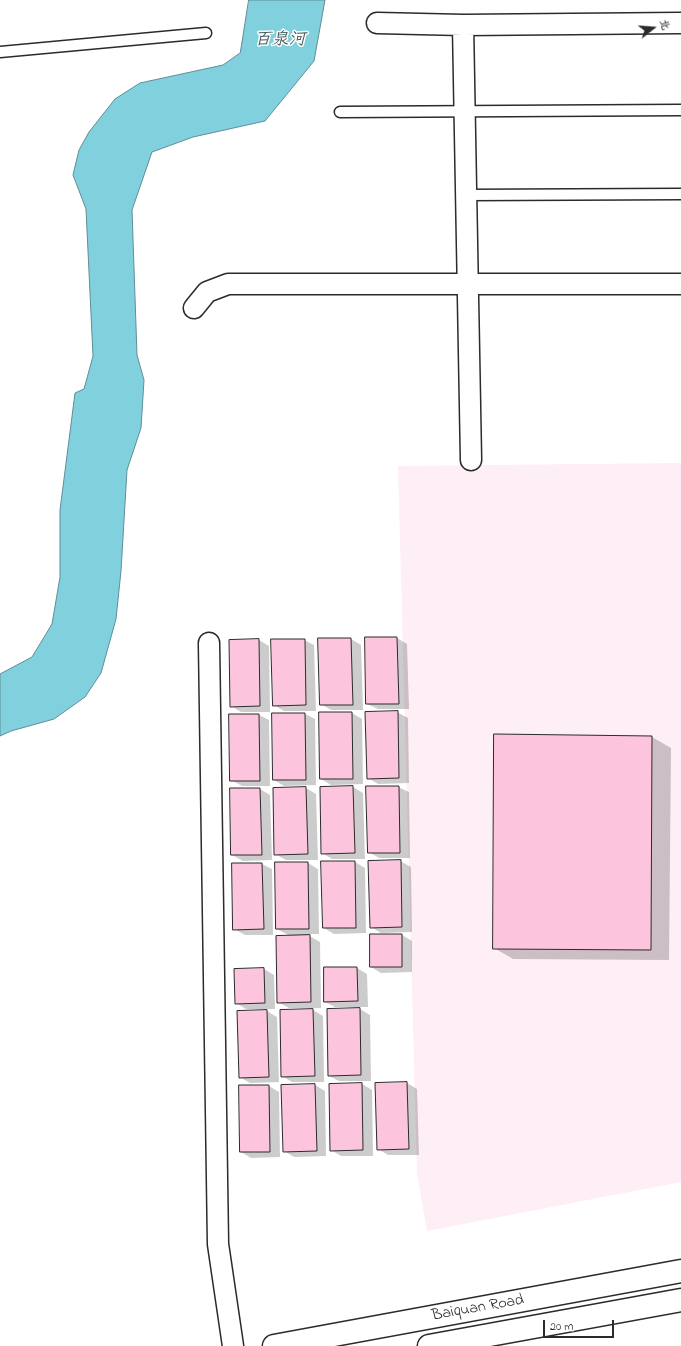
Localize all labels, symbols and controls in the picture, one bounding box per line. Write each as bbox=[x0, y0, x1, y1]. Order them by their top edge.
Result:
north arrow bbox=[633, 8, 673, 48]
text: 北 bbox=[655, 17, 674, 32]
water label: 百泉河 bbox=[255, 31, 305, 51]
street label: Baiquan Road bbox=[430, 1291, 526, 1327]
scale bar bbox=[545, 1312, 616, 1338]
text: 20 m bbox=[550, 1318, 573, 1336]

